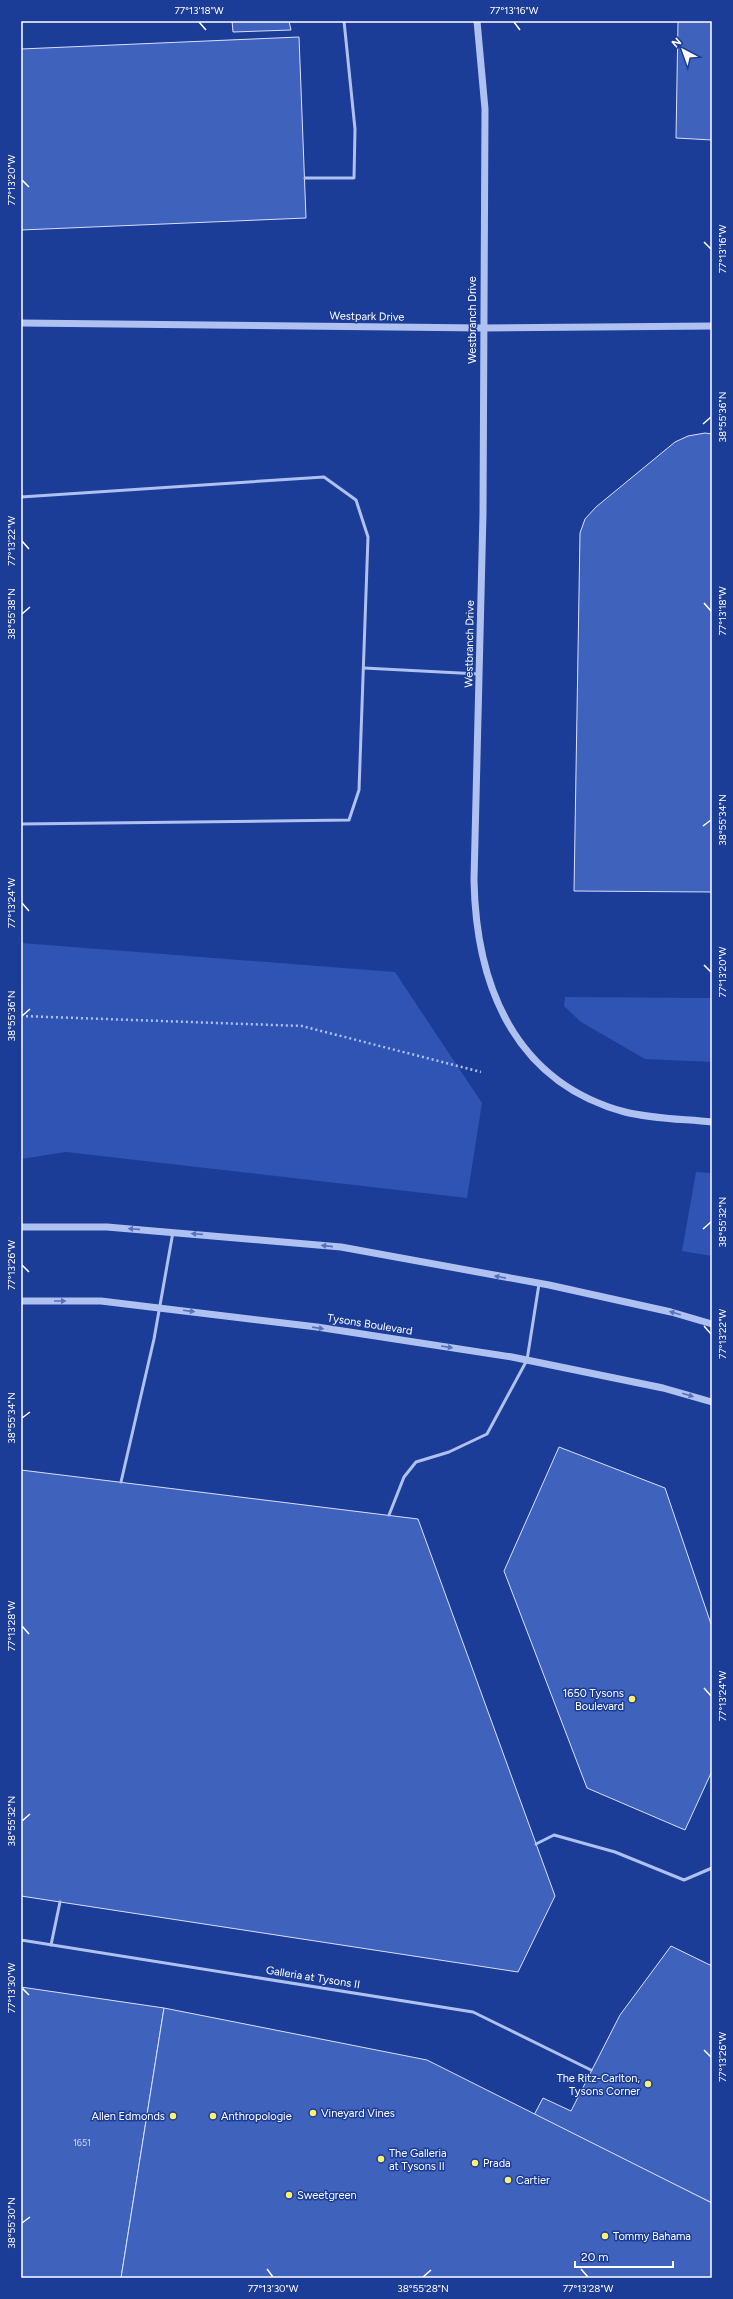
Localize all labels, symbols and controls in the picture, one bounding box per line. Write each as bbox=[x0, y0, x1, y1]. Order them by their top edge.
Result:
text: 77°13'18"W bbox=[174, 4, 224, 17]
text: 77°13'16"W bbox=[490, 4, 539, 17]
north arrow bbox=[663, 30, 703, 70]
text: N bbox=[669, 35, 684, 51]
text: 77°13'20"W bbox=[5, 154, 18, 205]
text: 77°13'16"W bbox=[716, 224, 729, 273]
street label: Westbranch Drive bbox=[466, 276, 479, 364]
street label: Westpark Drive bbox=[330, 309, 404, 324]
text: 38°55'36"N bbox=[716, 392, 729, 442]
text: 77°13'22"W bbox=[5, 516, 18, 566]
text: 77°13'18"W bbox=[716, 586, 729, 636]
text: 38°55'38"N bbox=[5, 588, 18, 640]
street label: Westbranch Drive bbox=[462, 600, 477, 688]
text: 38°55'34"N bbox=[716, 794, 729, 846]
text: 77°13'24"W bbox=[5, 877, 18, 928]
text: 77°13'20"W bbox=[716, 946, 729, 997]
text: 38°55'36"N bbox=[5, 991, 18, 1041]
text: 38°55'32"N bbox=[716, 1197, 729, 1247]
one-way arrow bbox=[128, 1226, 140, 1233]
one-way arrow bbox=[191, 1230, 203, 1237]
text: 77°13'26"W bbox=[5, 1240, 18, 1290]
one-way arrow bbox=[321, 1243, 333, 1249]
one-way arrow bbox=[494, 1273, 506, 1279]
one-way arrow bbox=[54, 1298, 67, 1304]
one-way arrow bbox=[183, 1308, 195, 1315]
text: 77°13'22"W bbox=[716, 1309, 729, 1359]
one-way arrow bbox=[668, 1310, 680, 1316]
street label: Tysons Boulevard bbox=[326, 1311, 413, 1338]
one-way arrow bbox=[312, 1325, 324, 1331]
one-way arrow bbox=[441, 1344, 453, 1350]
text: 38°55'34"N bbox=[5, 1392, 18, 1444]
one-way arrow bbox=[682, 1392, 694, 1398]
text: 77°13'28"W bbox=[5, 1600, 18, 1651]
text: 77°13'24"W bbox=[716, 1670, 729, 1721]
place label: 1650 Tysons Boulevard bbox=[563, 1687, 624, 1713]
marker: 1650 Tysons Boulevard bbox=[627, 1694, 637, 1704]
text: 38°55'32"N bbox=[5, 1796, 18, 1846]
text: 77°13'30"W bbox=[5, 1962, 18, 2013]
street label: Galleria at Tysons II bbox=[265, 1964, 361, 1991]
text: 77°13'26"W bbox=[716, 2032, 729, 2082]
place label: The Ritz-Carlton, Tysons Corner bbox=[557, 2072, 641, 2098]
marker: The Ritz-Carlton, Tysons Corner bbox=[643, 2079, 653, 2089]
place label: Vineyard Vines bbox=[321, 2107, 395, 2120]
marker: Vineyard Vines bbox=[308, 2108, 318, 2118]
place label: Allen Edmonds bbox=[91, 2110, 165, 2123]
place label: Anthropologie bbox=[221, 2110, 292, 2123]
marker: Allen Edmonds bbox=[168, 2111, 178, 2121]
marker: Anthropologie bbox=[208, 2111, 218, 2121]
house number: 1651 bbox=[73, 2137, 91, 2148]
place label: The Galleria at Tysons II bbox=[389, 2147, 447, 2173]
marker: The Galleria at Tysons II bbox=[376, 2154, 386, 2164]
place label: Prada bbox=[483, 2157, 511, 2170]
marker: Prada bbox=[470, 2158, 480, 2168]
place label: Cartier bbox=[516, 2174, 550, 2187]
marker: Cartier bbox=[503, 2175, 513, 2185]
place label: Sweetgreen bbox=[297, 2189, 357, 2202]
marker: Sweetgreen bbox=[284, 2190, 294, 2200]
text: 38°55'30"N bbox=[5, 2197, 18, 2249]
place label: Tommy Bahama bbox=[613, 2230, 691, 2243]
marker: Tommy Bahama bbox=[600, 2231, 610, 2241]
scale bar bbox=[575, 2243, 673, 2269]
text: 20 m bbox=[581, 2250, 609, 2264]
text: 77°13'30"W bbox=[248, 2282, 299, 2295]
text: 38°55'28"N bbox=[397, 2282, 449, 2295]
text: 77°13'28"W bbox=[563, 2282, 614, 2295]

